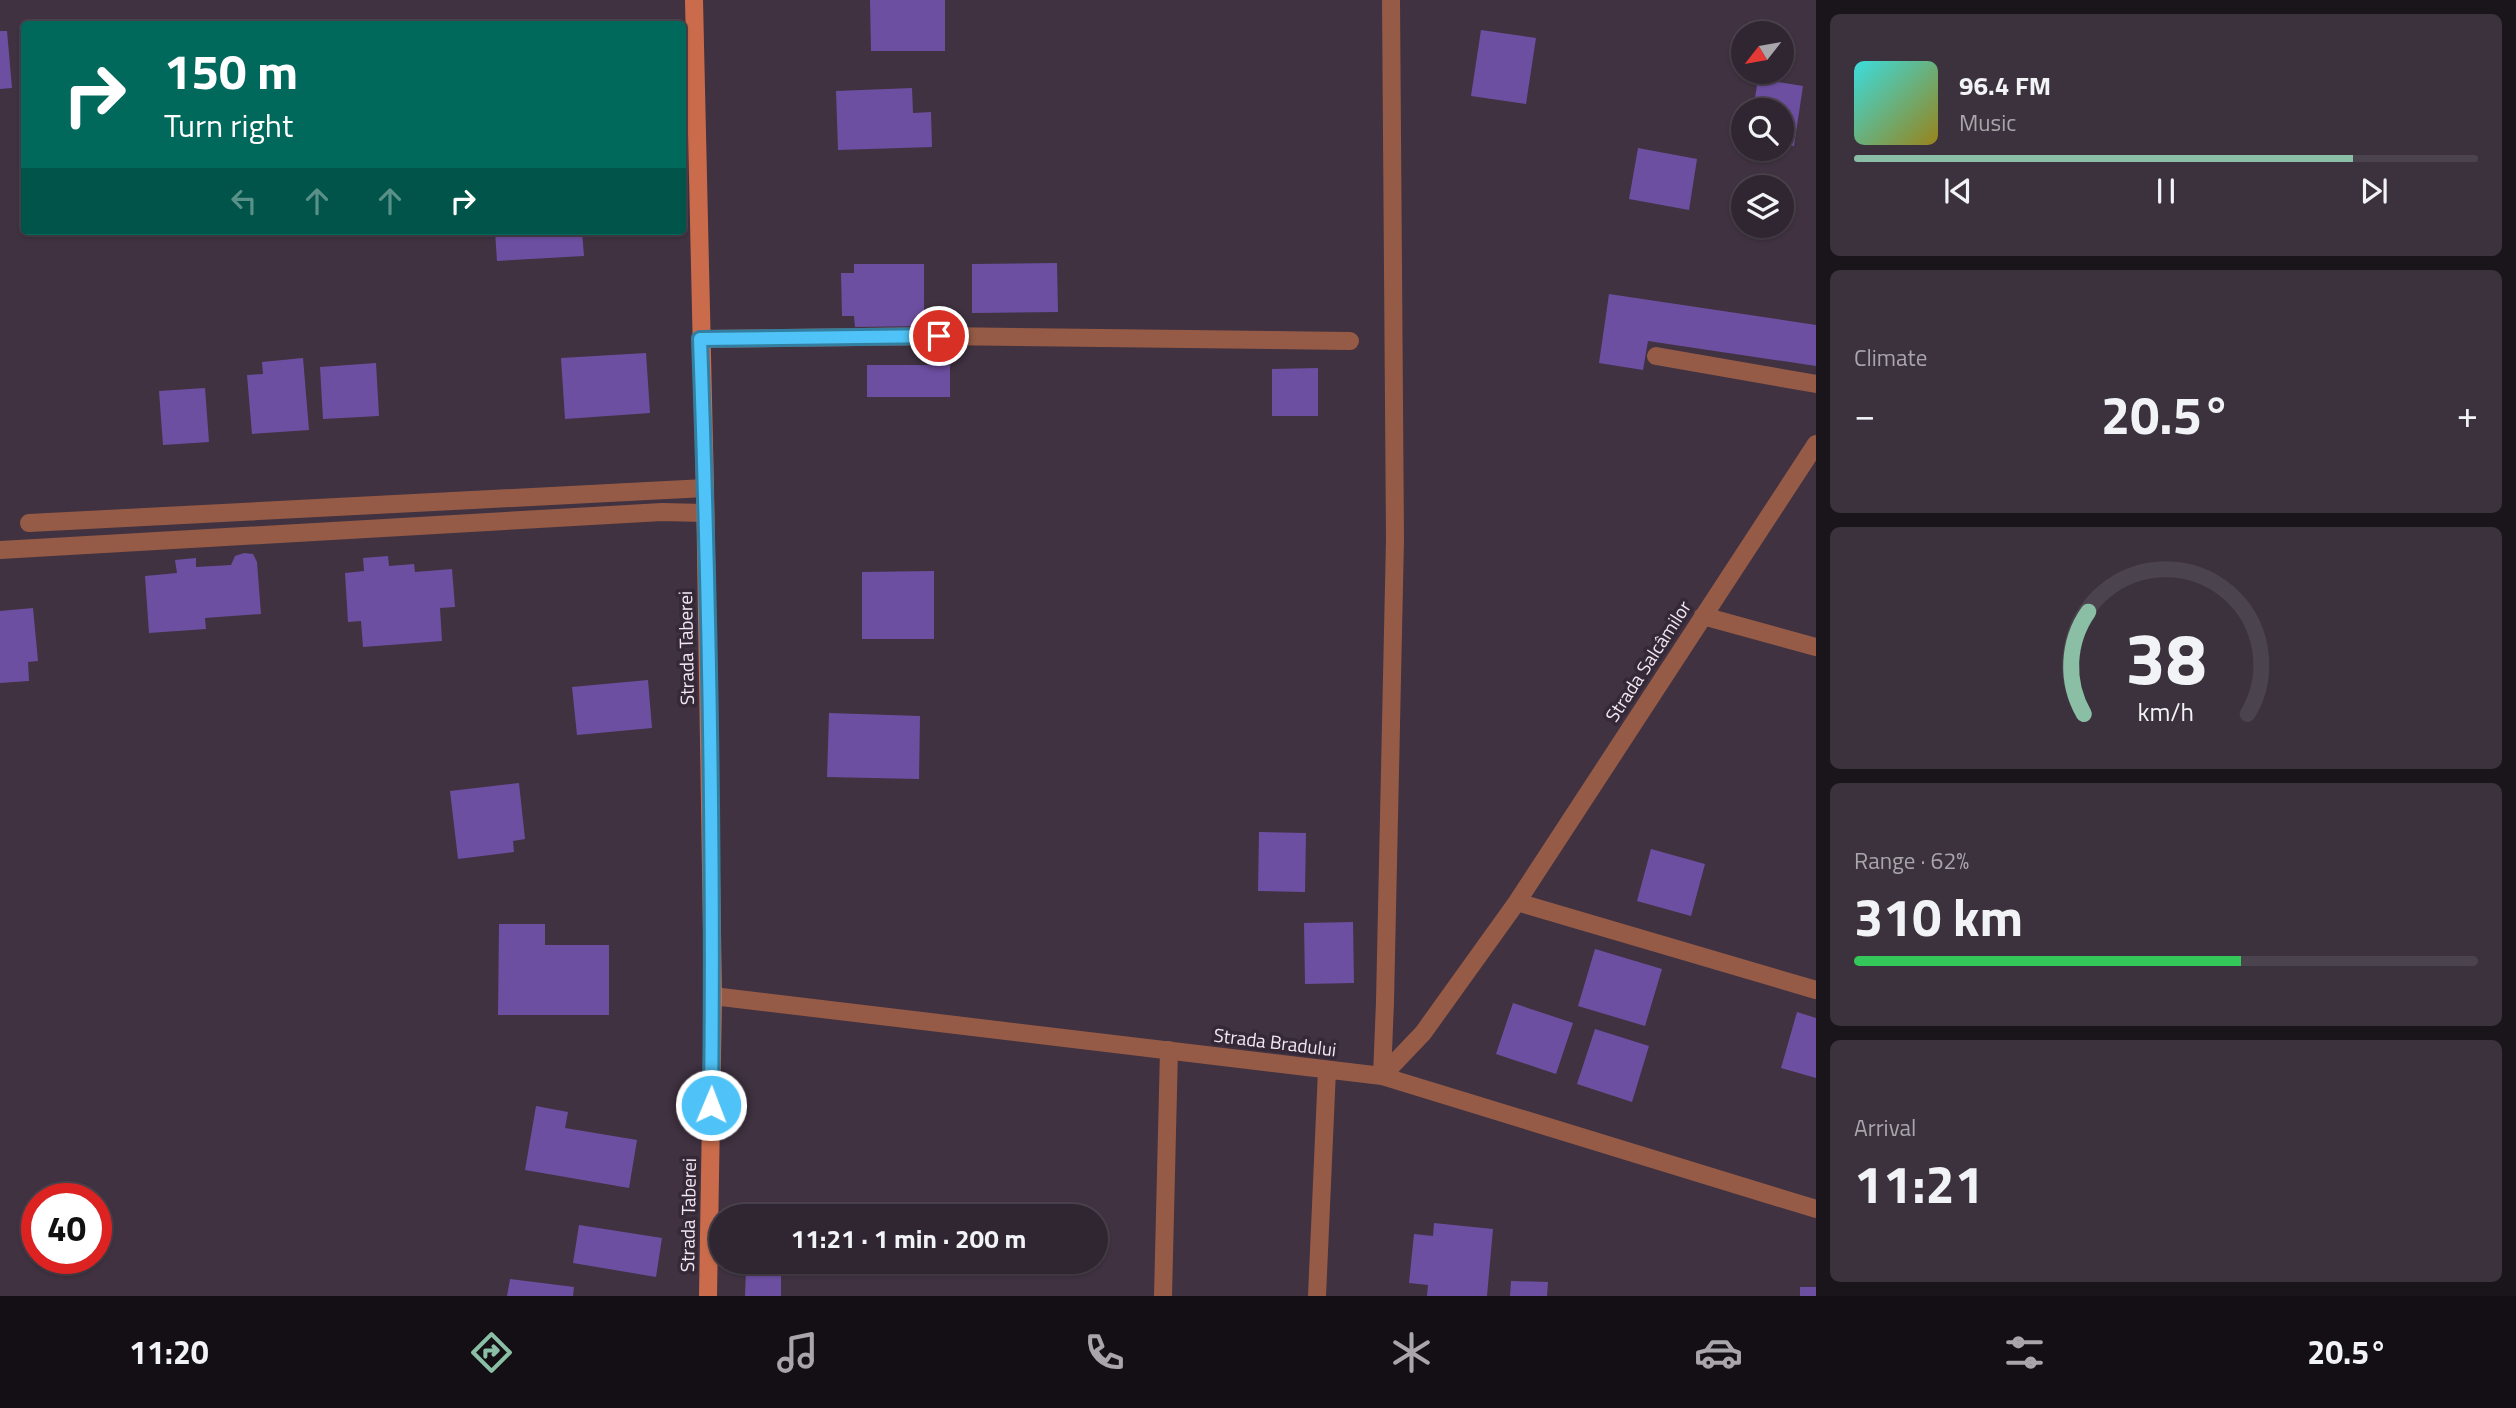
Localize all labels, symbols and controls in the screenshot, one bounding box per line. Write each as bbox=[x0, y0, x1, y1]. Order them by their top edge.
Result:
north arrow bbox=[1731, 21, 1794, 84]
map controls bbox=[1731, 21, 1794, 238]
text: 150 m bbox=[164, 33, 298, 108]
icon: right bbox=[49, 49, 140, 140]
text: 96.4 FM bbox=[1959, 66, 2051, 105]
button: search bbox=[1731, 98, 1794, 161]
text: Turn right bbox=[164, 101, 293, 149]
text: Music bbox=[1959, 105, 2016, 140]
icon: previous bbox=[1939, 172, 1977, 210]
icon: pause bbox=[2147, 172, 2185, 210]
icon: next bbox=[2355, 172, 2393, 210]
button: layers bbox=[1731, 175, 1794, 238]
icon: left bbox=[225, 182, 263, 220]
icon: ahead bbox=[298, 182, 336, 220]
icon: ahead bbox=[371, 182, 409, 220]
icon: right bbox=[444, 182, 482, 220]
pin bbox=[909, 306, 969, 366]
icon: arrive bbox=[920, 317, 958, 355]
text: Climate bbox=[1854, 340, 1927, 375]
text: 20.5° bbox=[2101, 375, 2231, 454]
text: − bbox=[1854, 385, 1875, 443]
text: + bbox=[2457, 385, 2478, 443]
street label: Strada Taberei bbox=[670, 591, 701, 705]
street label: Strada Salcâmilor bbox=[1597, 594, 1698, 727]
text: 38 bbox=[2125, 602, 2207, 712]
text: km/h bbox=[2138, 693, 2194, 731]
text: Range · 62% bbox=[1854, 843, 1969, 878]
text: 310 km bbox=[1854, 877, 2023, 956]
street label: Strada Bradului bbox=[1212, 1020, 1338, 1063]
position arrow bbox=[674, 1068, 748, 1142]
text: Arrival bbox=[1854, 1110, 1916, 1145]
text: 11:21 bbox=[1854, 1144, 1984, 1223]
street label: Strada Taberei bbox=[672, 1158, 703, 1272]
speed limit sign: 40 bbox=[21, 1183, 112, 1274]
text: 11:21 · 1 min · 200 m bbox=[791, 1219, 1026, 1258]
text: 11:20 bbox=[129, 1328, 209, 1376]
icon: directions bbox=[467, 1328, 516, 1377]
icon: music bbox=[773, 1328, 822, 1377]
icon: phone bbox=[1080, 1328, 1129, 1377]
icon: climate bbox=[1387, 1328, 1436, 1377]
icon: car bbox=[1694, 1328, 1743, 1377]
icon: filters bbox=[2000, 1328, 2049, 1377]
text: 20.5° bbox=[2307, 1328, 2387, 1376]

